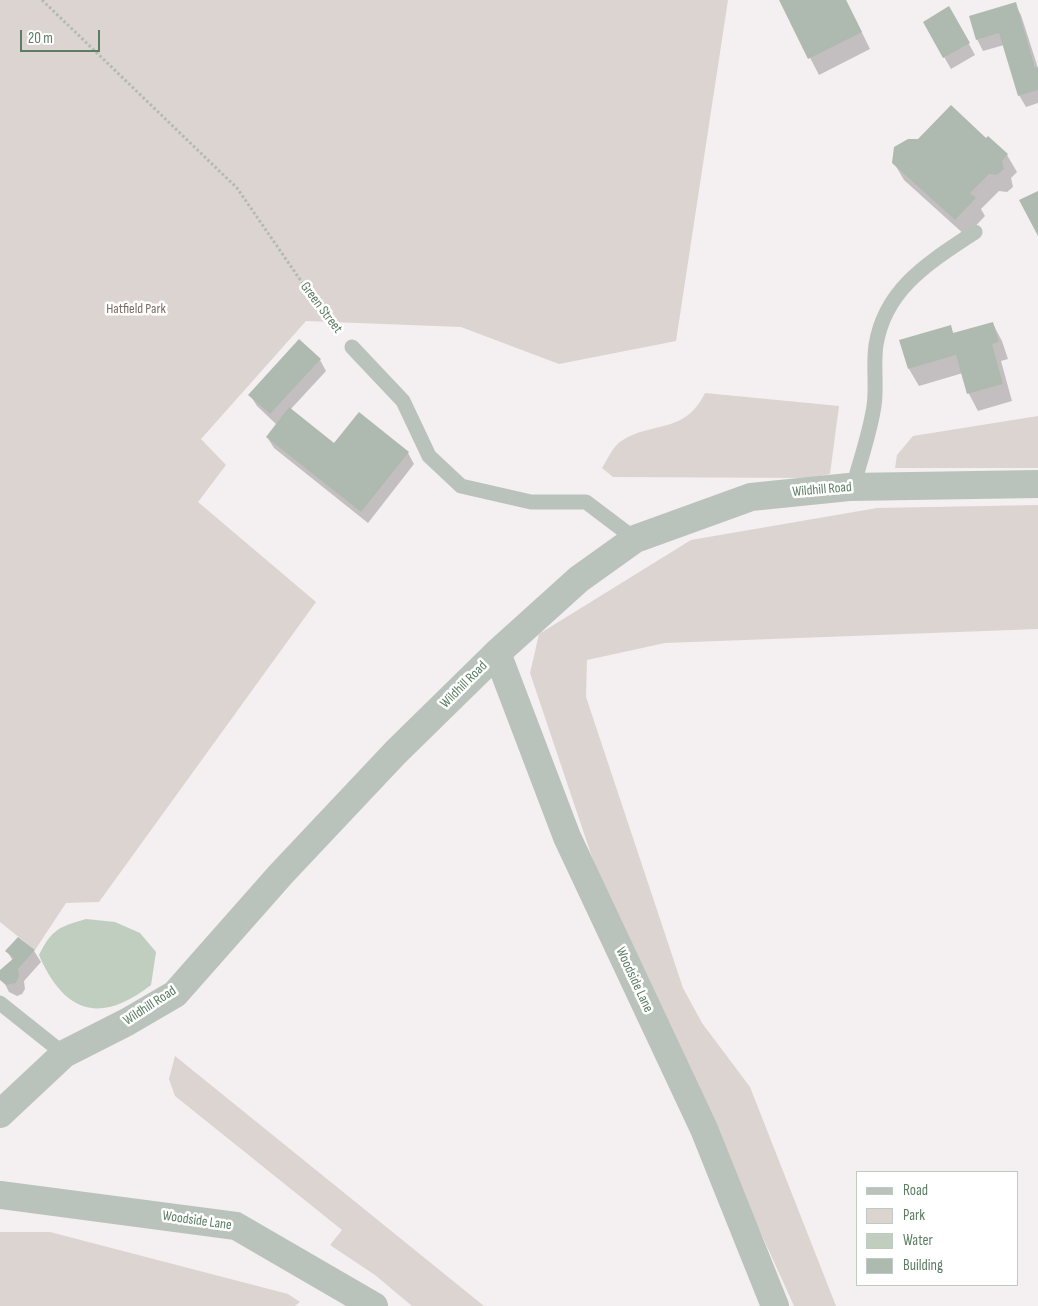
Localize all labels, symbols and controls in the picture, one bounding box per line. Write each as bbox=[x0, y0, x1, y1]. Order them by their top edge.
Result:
scale bar bbox=[22, 20, 102, 52]
text: 20 m bbox=[28, 29, 53, 48]
street label: Green Street bbox=[296, 279, 346, 337]
park label: Hatfield Park bbox=[106, 301, 166, 317]
street label: Wildhill Road bbox=[792, 479, 852, 501]
street label: Wildhill Road bbox=[437, 658, 491, 712]
street label: Woodside Lane bbox=[612, 945, 656, 1015]
street label: Wildhill Road bbox=[120, 983, 180, 1029]
legend bbox=[856, 1171, 1018, 1286]
text: Road bbox=[903, 1181, 928, 1200]
text: Park bbox=[903, 1206, 925, 1225]
street label: Woodside Lane bbox=[161, 1208, 233, 1234]
text: Water bbox=[903, 1231, 933, 1250]
text: Building bbox=[903, 1256, 943, 1275]

